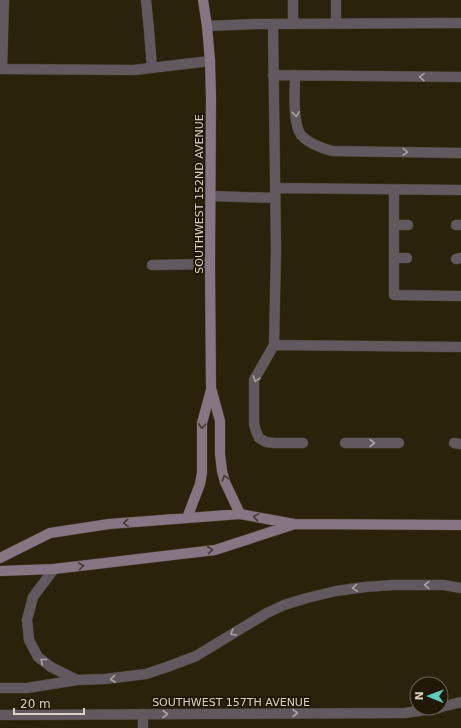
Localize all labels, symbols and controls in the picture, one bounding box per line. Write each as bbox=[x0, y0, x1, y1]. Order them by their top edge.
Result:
one-way arrow bbox=[419, 73, 425, 81]
one-way arrow bbox=[291, 111, 300, 117]
street label: SOUTHWEST 152ND AVENUE bbox=[193, 114, 206, 274]
one-way arrow bbox=[402, 148, 408, 156]
one-way arrow bbox=[252, 375, 261, 382]
one-way arrow bbox=[198, 423, 207, 429]
one-way arrow bbox=[369, 439, 375, 447]
one-way arrow bbox=[221, 475, 230, 482]
one-way arrow bbox=[253, 513, 259, 522]
one-way arrow bbox=[123, 518, 129, 527]
one-way arrow bbox=[207, 546, 213, 555]
one-way arrow bbox=[78, 562, 84, 571]
one-way arrow bbox=[424, 581, 430, 589]
one-way arrow bbox=[351, 583, 358, 592]
one-way arrow bbox=[230, 629, 237, 636]
one-way arrow bbox=[41, 658, 48, 665]
one-way arrow bbox=[110, 674, 116, 683]
north arrow bbox=[409, 676, 449, 716]
scale bar bbox=[14, 690, 84, 716]
text: N bbox=[413, 691, 426, 701]
street label: SOUTHWEST 157TH AVENUE bbox=[152, 696, 310, 709]
text: 20 m bbox=[20, 697, 51, 711]
one-way arrow bbox=[292, 709, 298, 718]
one-way arrow bbox=[162, 710, 168, 718]

